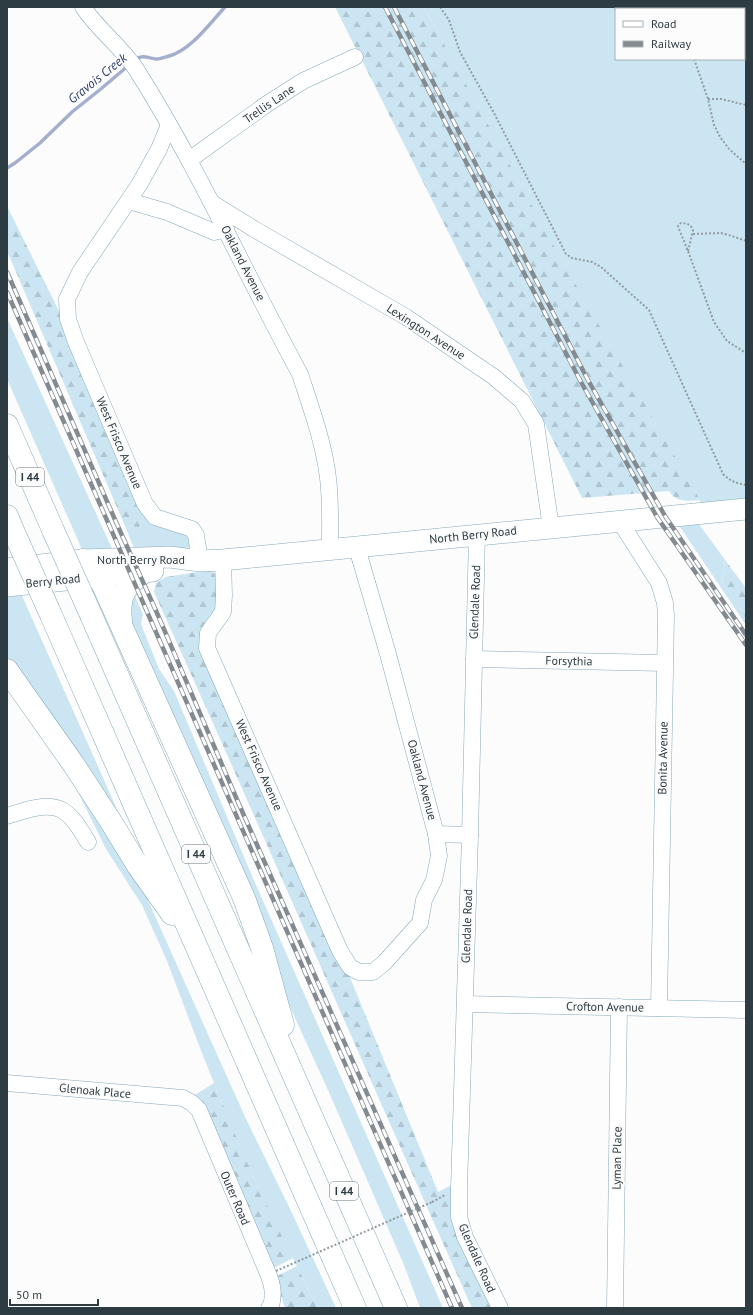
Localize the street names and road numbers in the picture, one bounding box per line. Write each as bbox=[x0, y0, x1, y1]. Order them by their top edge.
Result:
street label: Trellis Lane bbox=[240, 81, 297, 126]
street label: Oakland Avenue bbox=[218, 223, 269, 303]
street label: Lexington Avenue bbox=[384, 301, 468, 363]
street label: West Frisco Avenue bbox=[93, 395, 146, 491]
road number: I 44 bbox=[16, 468, 44, 486]
street label: North Berry Road bbox=[428, 522, 517, 547]
street label: North Berry Road bbox=[97, 552, 185, 567]
street label: Glendale Road bbox=[466, 565, 483, 639]
street label: Berry Road bbox=[25, 570, 81, 591]
street label: Forsythia bbox=[545, 653, 593, 668]
street label: West Frisco Avenue bbox=[233, 717, 286, 813]
street label: Bonita Avenue bbox=[654, 721, 671, 795]
street label: Oakland Avenue bbox=[405, 738, 440, 822]
road number: I 44 bbox=[182, 845, 210, 863]
street label: Glendale Road bbox=[458, 889, 475, 963]
street label: Crofton Avenue bbox=[566, 998, 644, 1015]
street label: Glenoak Place bbox=[59, 1080, 132, 1101]
street label: Lyman Place bbox=[608, 1126, 625, 1190]
street label: Outer Road bbox=[217, 1168, 254, 1227]
road number: I 44 bbox=[330, 1182, 358, 1200]
street label: Glendale Road bbox=[456, 1221, 499, 1295]

